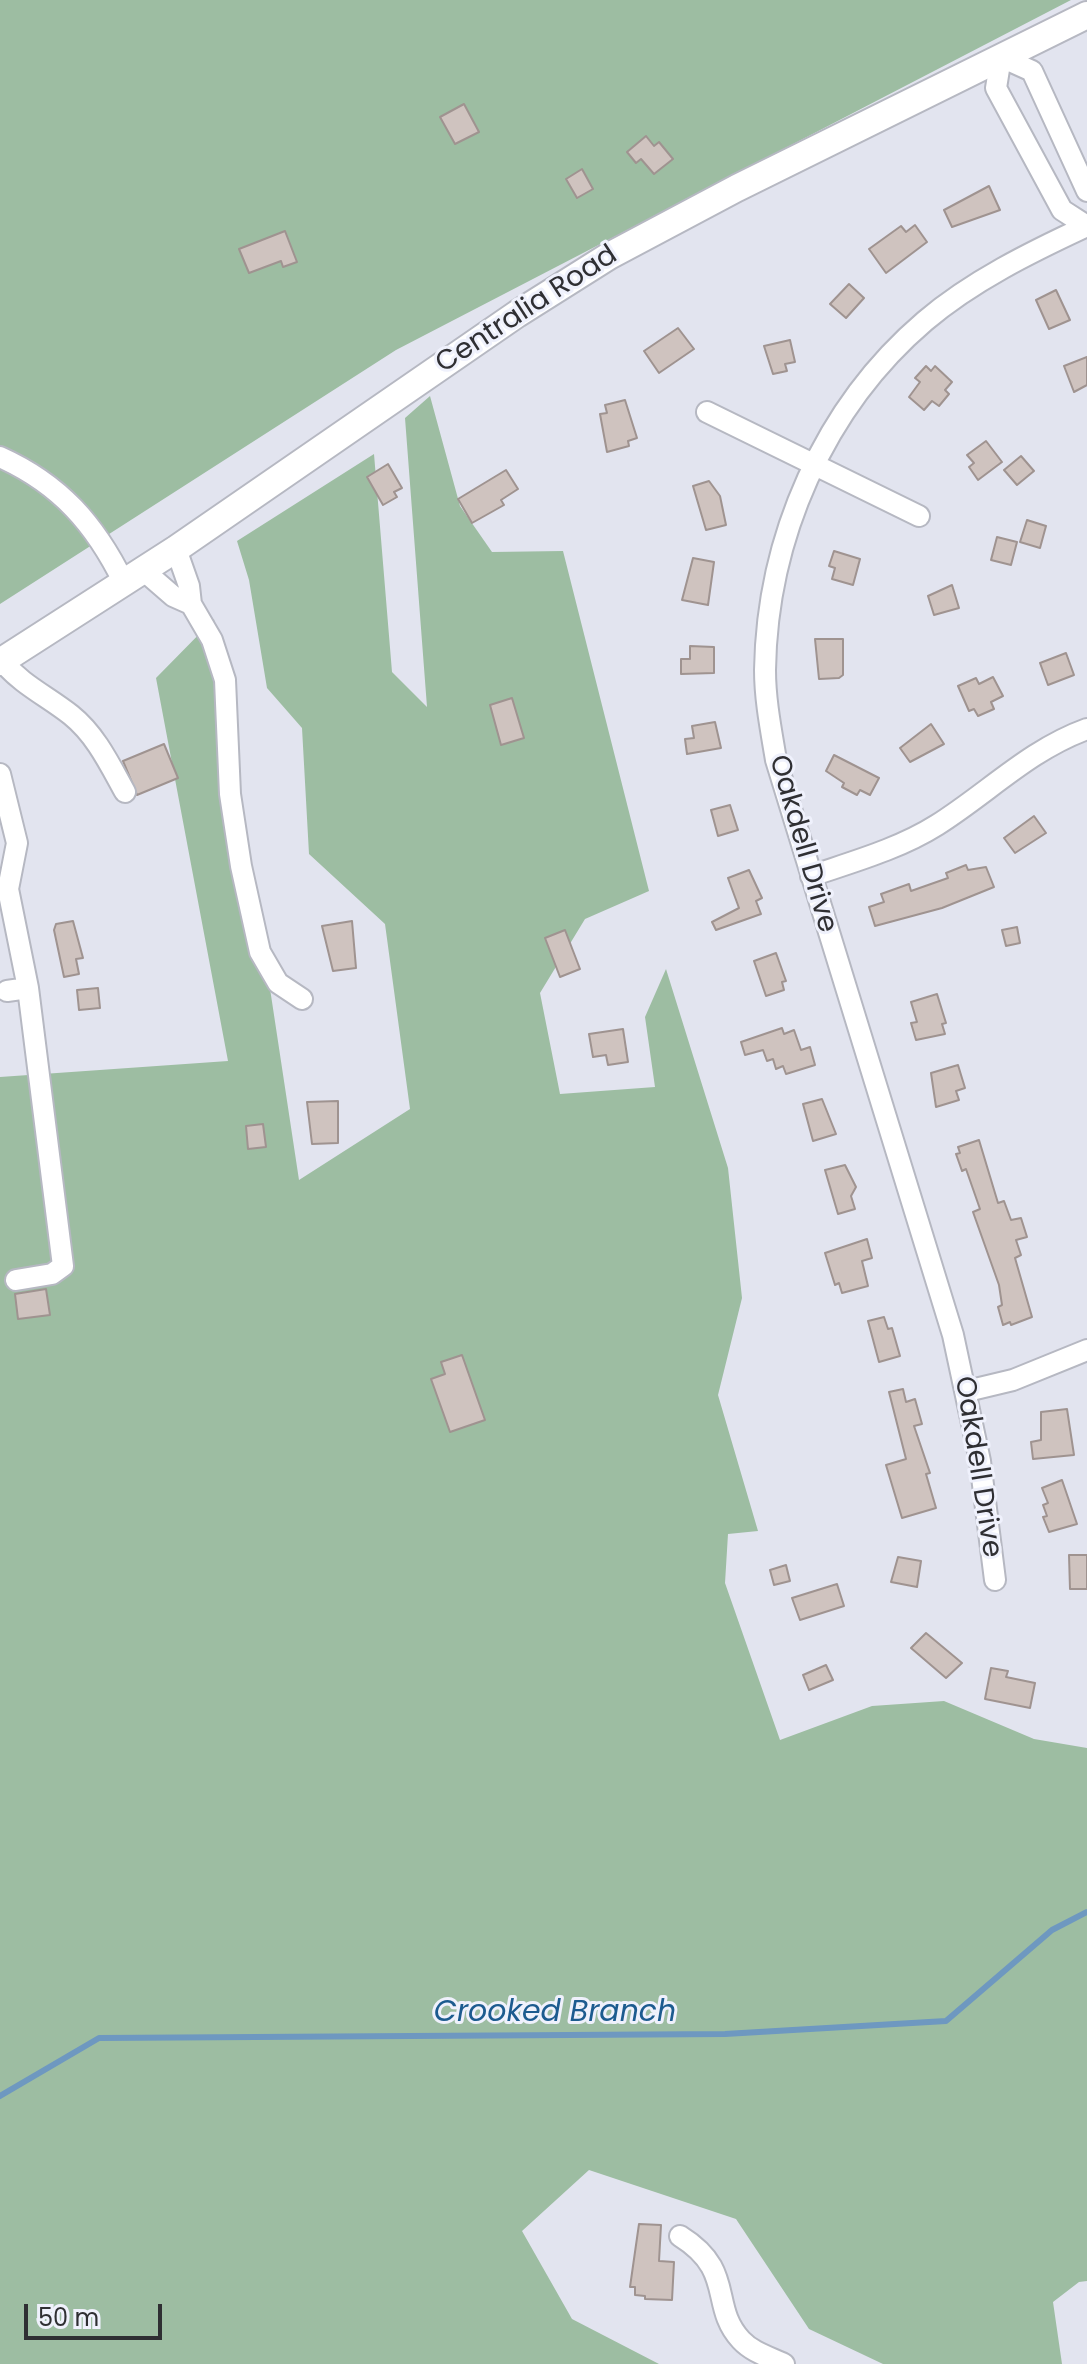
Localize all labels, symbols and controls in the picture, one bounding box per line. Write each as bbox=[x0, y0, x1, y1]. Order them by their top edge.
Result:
street label: Centralia Road bbox=[430, 239, 624, 381]
street label: Oakdell Drive bbox=[761, 751, 843, 937]
street label: Oakdell Drive bbox=[946, 1374, 1008, 1560]
water label: Crooked Branch bbox=[434, 1995, 676, 2031]
scale bar bbox=[28, 2288, 166, 2338]
text: 50 m bbox=[38, 2301, 99, 2334]

